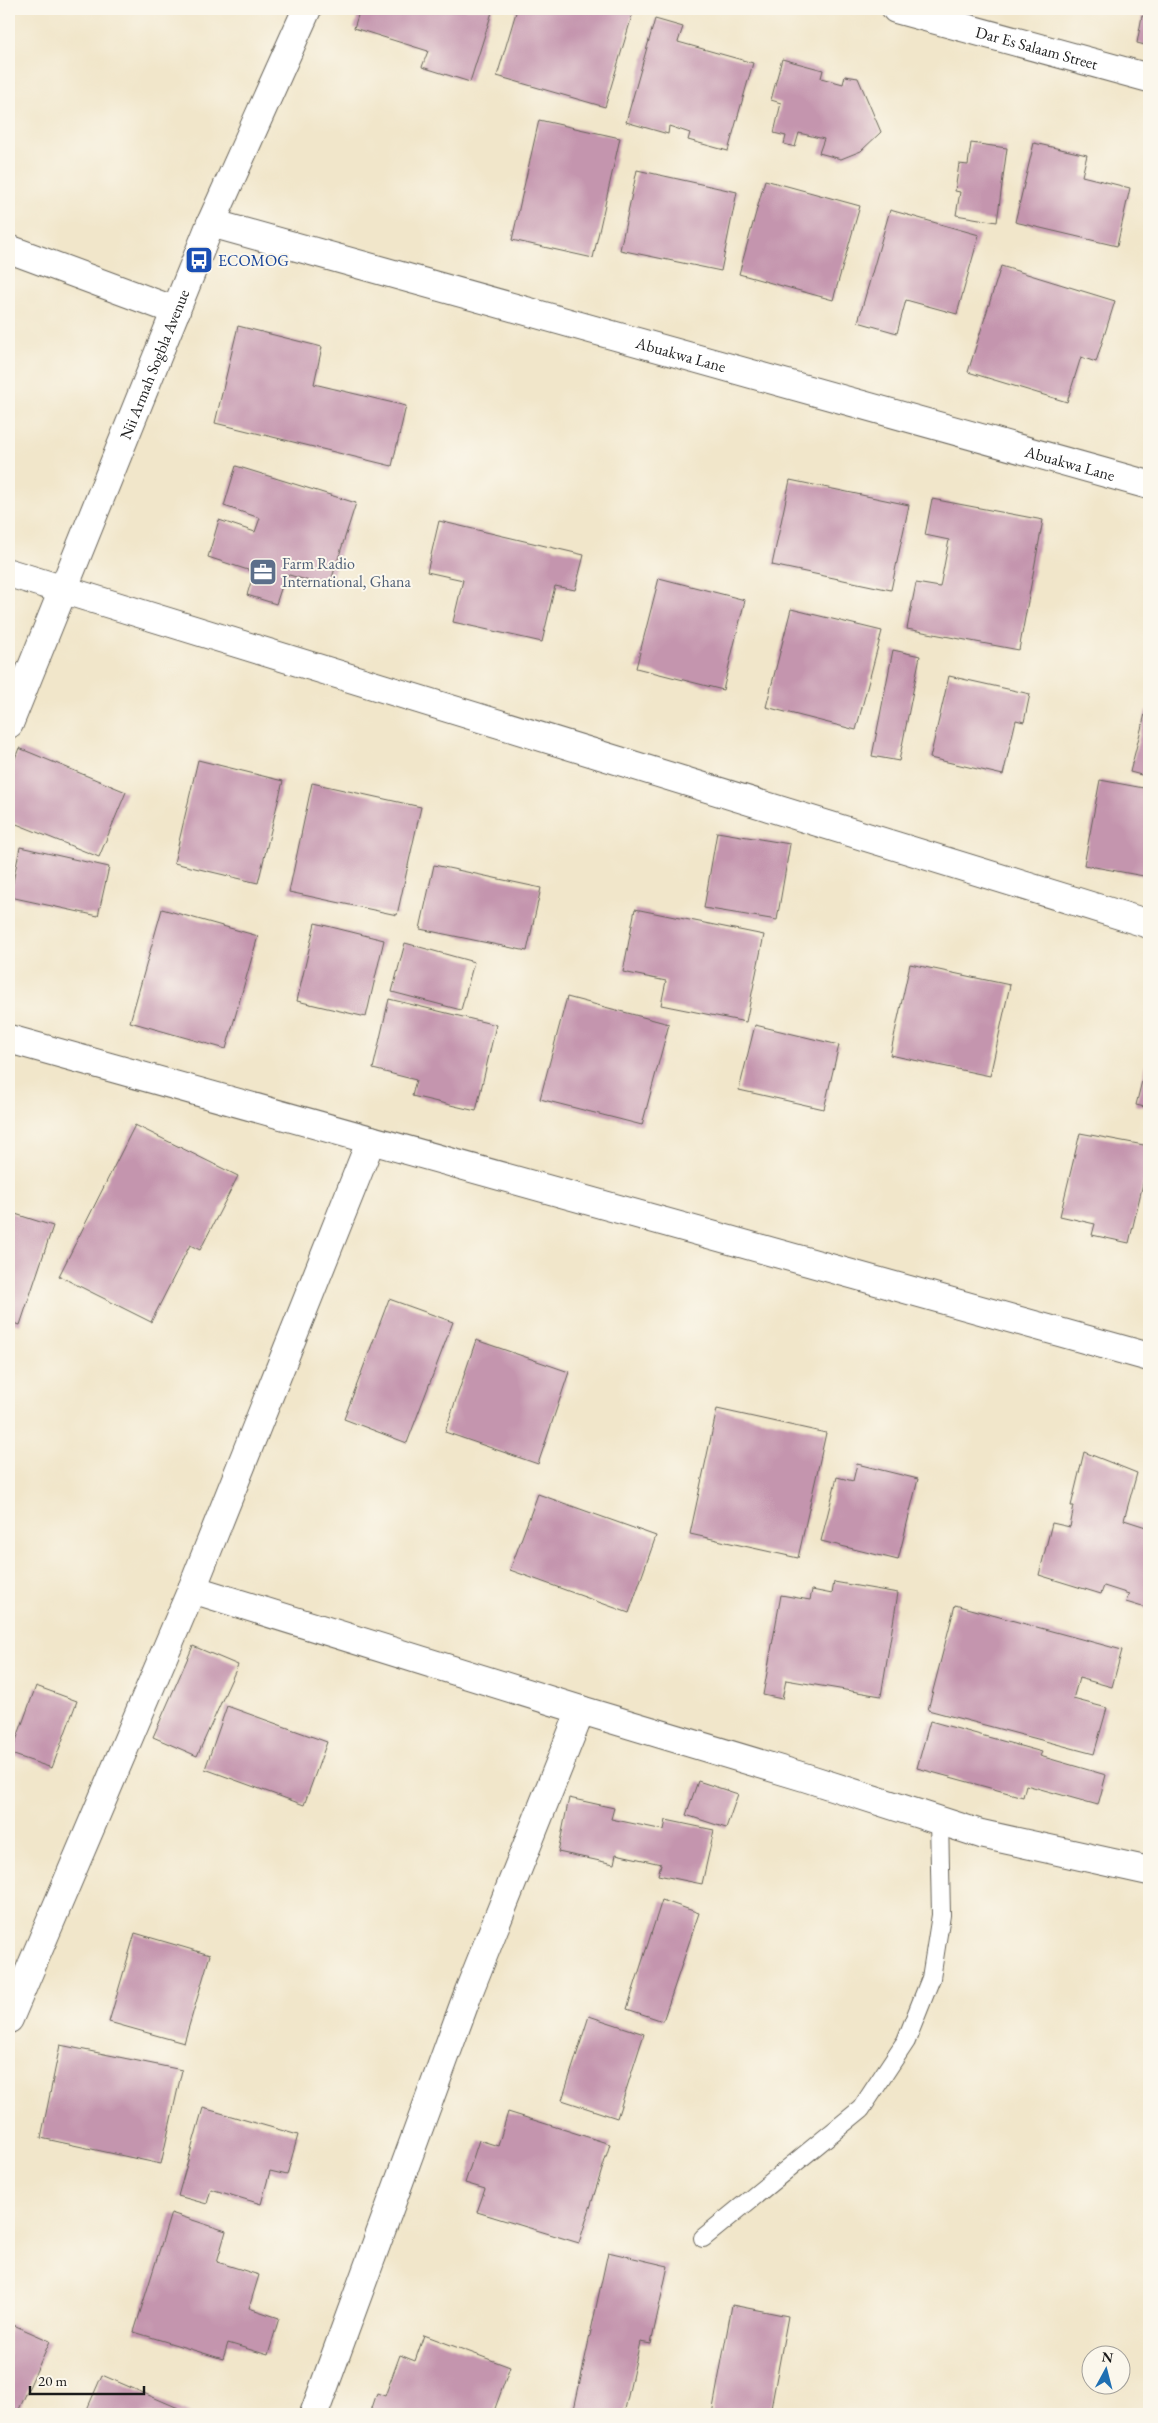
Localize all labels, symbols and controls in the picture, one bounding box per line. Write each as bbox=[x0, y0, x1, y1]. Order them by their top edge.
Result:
street label: Dar Es Salaam Street bbox=[973, 21, 1100, 74]
bus stop icon: ECOMOG bbox=[184, 245, 214, 275]
place label: ECOMOG bbox=[218, 250, 289, 271]
street label: Nii Armah Sogbla Avenue bbox=[114, 286, 194, 442]
street label: Abuakwa Lane bbox=[633, 331, 728, 377]
street label: Abuakwa Lane bbox=[1022, 440, 1117, 486]
place label: Farm Radio International, Ghana bbox=[282, 553, 411, 592]
office icon: Farm Radio International, Ghana bbox=[248, 557, 278, 587]
north arrow bbox=[1080, 2346, 1130, 2396]
text: N bbox=[1101, 2347, 1115, 2367]
scale bar bbox=[30, 2363, 144, 2395]
text: 20 m bbox=[38, 2371, 67, 2390]

